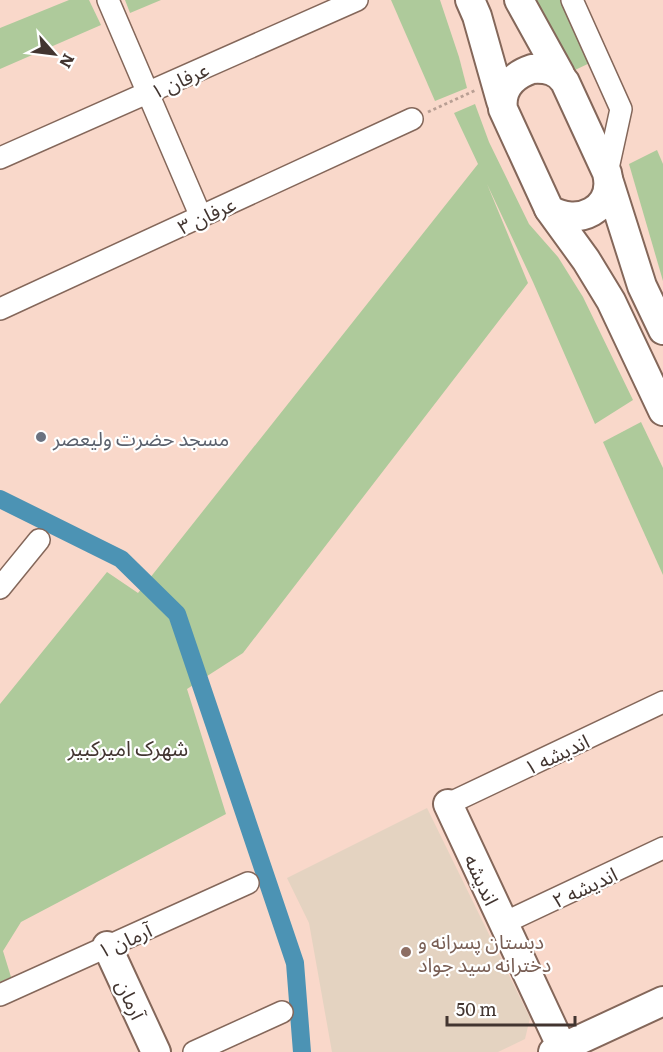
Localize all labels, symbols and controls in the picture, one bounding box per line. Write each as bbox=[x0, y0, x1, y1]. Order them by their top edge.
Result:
north arrow bbox=[24, 24, 84, 84]
text: N bbox=[54, 50, 82, 73]
street label: عرفان ۱ bbox=[145, 53, 213, 105]
street label: عرفان ۳ bbox=[172, 187, 240, 241]
place label: مسجد حضرت ولیعصر bbox=[52, 422, 229, 452]
marker: مسجد حضرت ولیعصر bbox=[34, 430, 48, 444]
street label: اندیشه ۱ bbox=[518, 725, 594, 781]
district label: شهرک امیرکبیر bbox=[67, 731, 188, 762]
street label: اندیشه bbox=[458, 848, 508, 910]
street label: اندیشه ۲ bbox=[546, 858, 622, 914]
street label: آرمان ۱ bbox=[92, 913, 157, 964]
place label: دبستان پسرانه و دخترانه سید جواد bbox=[418, 925, 551, 978]
marker: دبستان پسرانه و دخترانه سید جواد bbox=[399, 945, 413, 959]
street label: آرمان bbox=[110, 974, 155, 1025]
scale bar bbox=[447, 989, 574, 1027]
text: 50 m bbox=[456, 995, 497, 1022]

